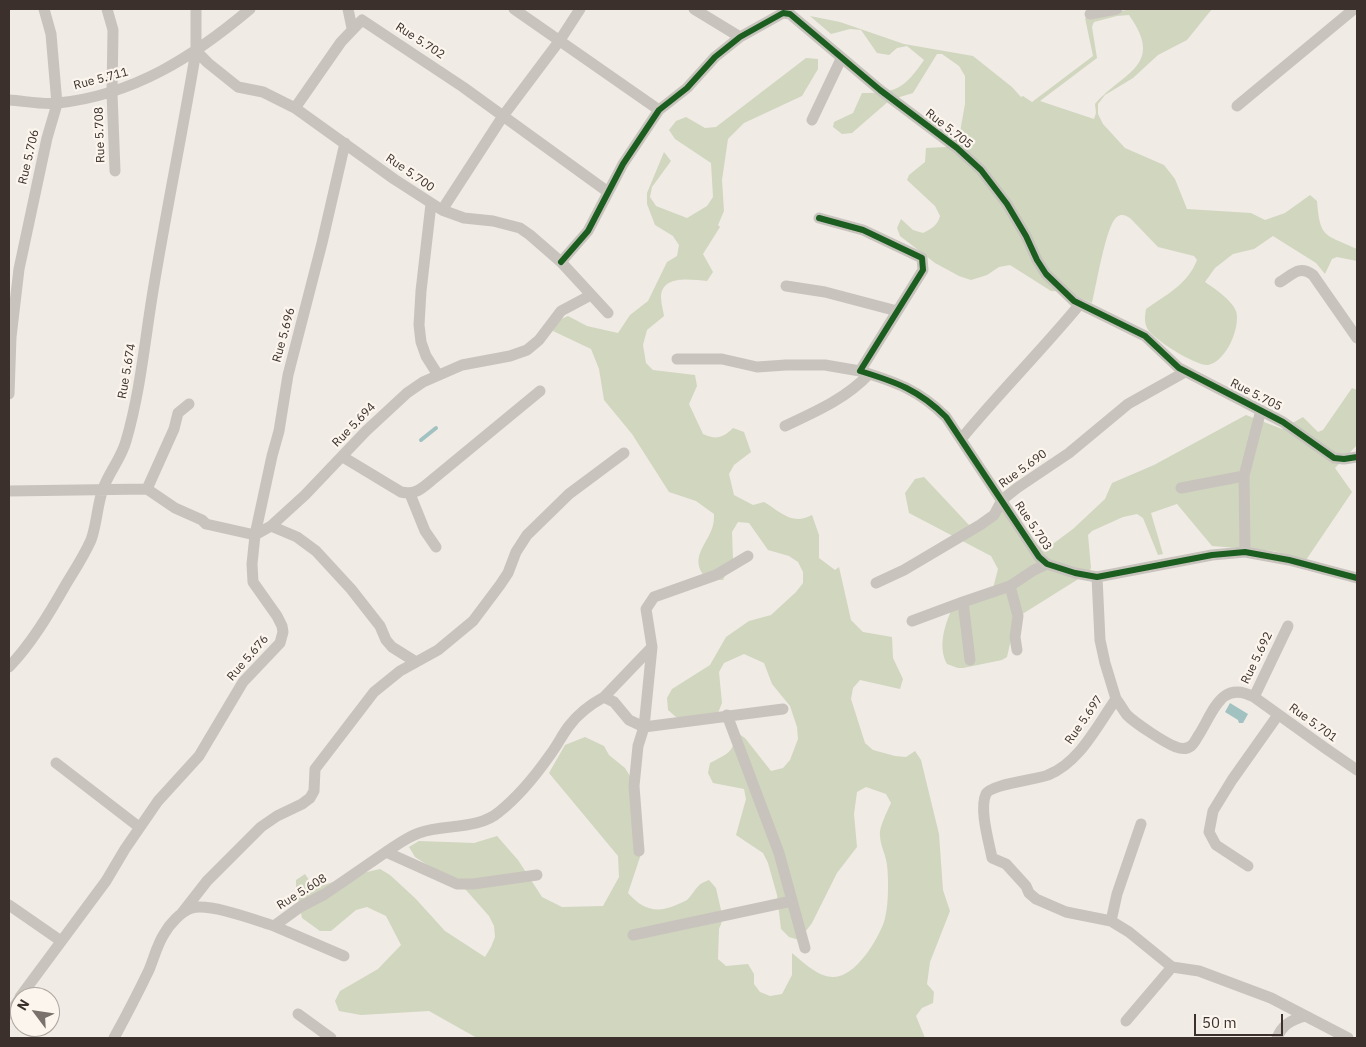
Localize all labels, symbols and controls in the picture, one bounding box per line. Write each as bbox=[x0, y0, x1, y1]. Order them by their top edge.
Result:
street label: Rue 5.702 bbox=[393, 20, 447, 62]
street label: Rue 5.711 bbox=[72, 65, 130, 93]
street label: Rue 5.705 bbox=[923, 106, 975, 152]
street label: Rue 5.708 bbox=[92, 107, 108, 163]
street label: Rue 5.706 bbox=[16, 128, 42, 186]
street label: Rue 5.700 bbox=[383, 151, 437, 195]
street label: Rue 5.696 bbox=[270, 306, 298, 364]
street label: Rue 5.674 bbox=[115, 342, 139, 400]
street label: Rue 5.705 bbox=[1228, 376, 1284, 414]
street label: Rue 5.694 bbox=[329, 400, 379, 450]
street label: Rue 5.690 bbox=[996, 447, 1050, 491]
street label: Rue 5.703 bbox=[1011, 499, 1055, 553]
street label: Rue 5.692 bbox=[1238, 630, 1276, 686]
street label: Rue 5.676 bbox=[224, 632, 272, 684]
street label: Rue 5.697 bbox=[1062, 693, 1106, 747]
street label: Rue 5.701 bbox=[1286, 701, 1340, 745]
street label: Rue 5.608 bbox=[274, 871, 330, 913]
north arrow bbox=[10, 987, 60, 1037]
text: N bbox=[13, 996, 33, 1014]
scale bar bbox=[1196, 1004, 1285, 1036]
text: 50 m bbox=[1202, 1013, 1237, 1032]

